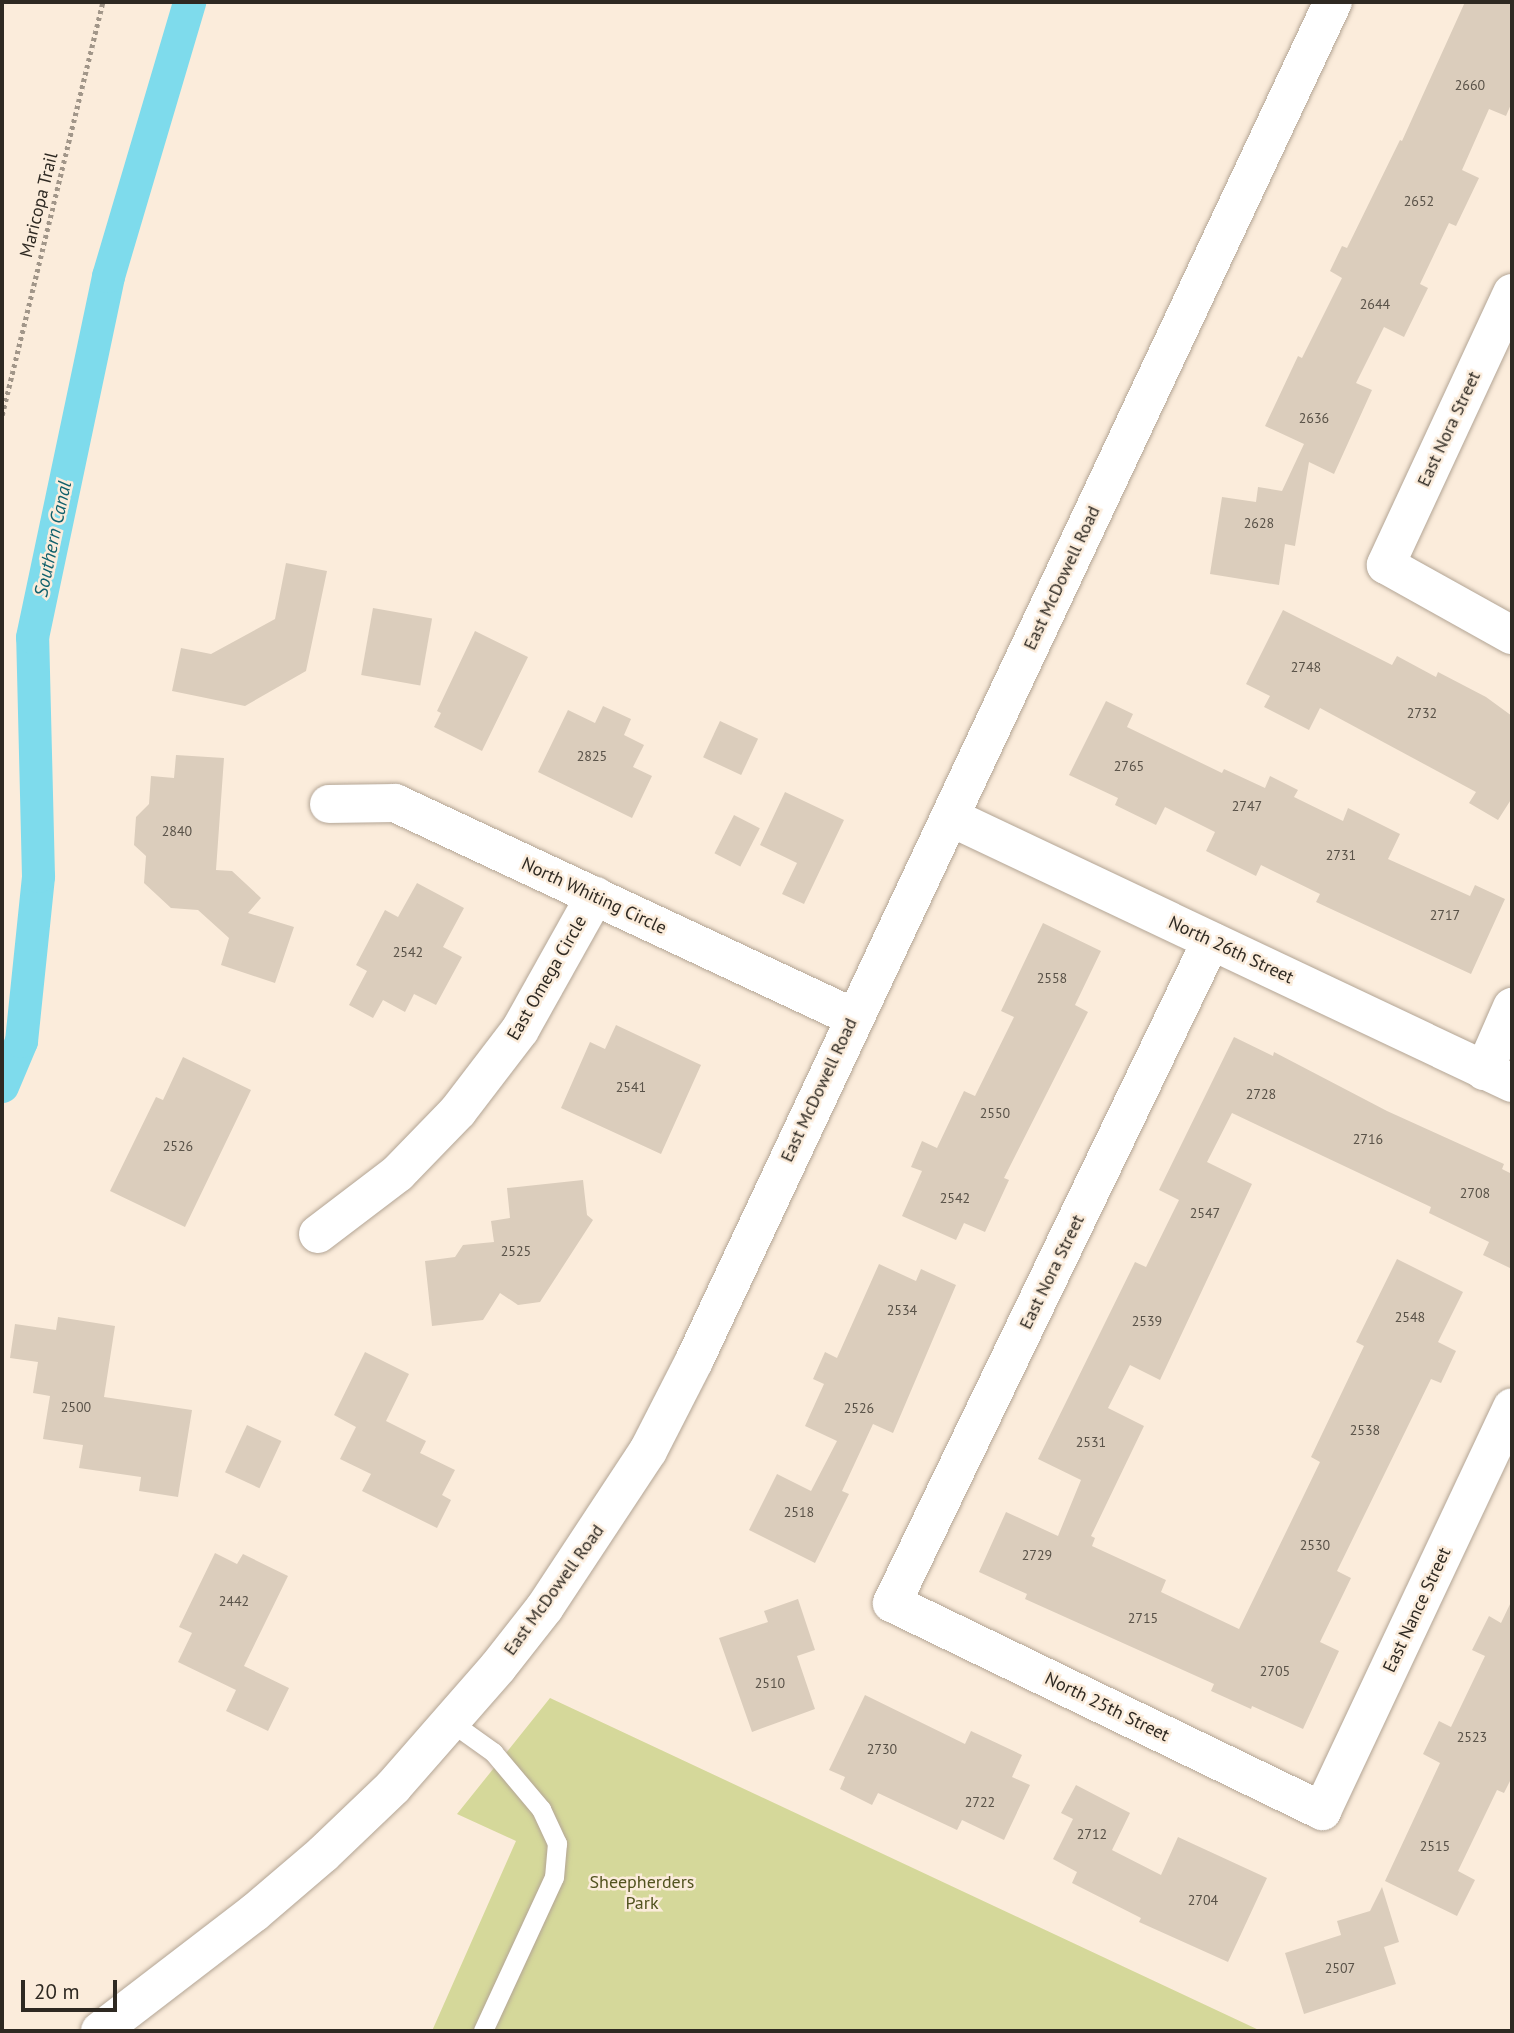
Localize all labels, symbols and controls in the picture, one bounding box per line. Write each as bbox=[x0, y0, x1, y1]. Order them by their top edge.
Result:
house number: 2660 bbox=[1455, 77, 1485, 93]
street label: Maricopa Trail bbox=[15, 150, 63, 260]
house number: 2652 bbox=[1404, 193, 1434, 209]
house number: 2644 bbox=[1360, 296, 1390, 312]
street label: East Nora Street bbox=[1413, 368, 1485, 490]
house number: 2636 bbox=[1299, 410, 1329, 426]
water label: Southern Canal bbox=[30, 479, 76, 599]
street label: East McDowell Road bbox=[1019, 503, 1105, 653]
house number: 2628 bbox=[1244, 515, 1274, 531]
house number: 2748 bbox=[1291, 659, 1321, 675]
house number: 2732 bbox=[1407, 705, 1437, 721]
house number: 2825 bbox=[577, 748, 607, 764]
house number: 2765 bbox=[1114, 758, 1144, 774]
house number: 2747 bbox=[1232, 798, 1262, 814]
house number: 2840 bbox=[162, 823, 192, 839]
house number: 2731 bbox=[1326, 847, 1356, 863]
street label: North Whiting Circle bbox=[518, 853, 670, 939]
house number: 2717 bbox=[1430, 907, 1460, 923]
street label: East Omega Circle bbox=[503, 912, 591, 1044]
street label: North 26th Street bbox=[1165, 912, 1297, 988]
house number: 2542 bbox=[393, 944, 423, 960]
house number: 2558 bbox=[1037, 970, 1067, 986]
street label: East McDowell Road bbox=[776, 1015, 862, 1165]
house number: 2541 bbox=[616, 1079, 646, 1095]
house number: 2728 bbox=[1246, 1086, 1276, 1102]
house number: 2550 bbox=[980, 1105, 1010, 1121]
house number: 2716 bbox=[1353, 1131, 1383, 1147]
house number: 2526 bbox=[163, 1138, 193, 1154]
house number: 2708 bbox=[1460, 1185, 1490, 1201]
house number: 2542 bbox=[940, 1190, 970, 1206]
house number: 2547 bbox=[1190, 1205, 1220, 1221]
street label: East Nora Street bbox=[1015, 1211, 1089, 1333]
house number: 2525 bbox=[501, 1243, 531, 1259]
house number: 2534 bbox=[887, 1302, 917, 1318]
house number: 2548 bbox=[1395, 1309, 1425, 1325]
house number: 2539 bbox=[1132, 1313, 1162, 1329]
house number: 2500 bbox=[61, 1399, 91, 1415]
house number: 2526 bbox=[844, 1400, 874, 1416]
house number: 2538 bbox=[1350, 1422, 1380, 1438]
house number: 2531 bbox=[1076, 1434, 1106, 1450]
house number: 2518 bbox=[784, 1504, 814, 1520]
street label: East McDowell Road bbox=[499, 1520, 609, 1660]
house number: 2530 bbox=[1300, 1537, 1330, 1553]
street label: East Nance Street bbox=[1379, 1544, 1455, 1676]
house number: 2729 bbox=[1022, 1547, 1052, 1563]
house number: 2442 bbox=[219, 1593, 249, 1609]
house number: 2715 bbox=[1128, 1610, 1158, 1626]
house number: 2705 bbox=[1260, 1663, 1290, 1679]
street label: North 25th Street bbox=[1041, 1668, 1173, 1746]
house number: 2510 bbox=[755, 1675, 785, 1691]
house number: 2523 bbox=[1457, 1729, 1487, 1745]
house number: 2730 bbox=[867, 1741, 897, 1757]
house number: 2722 bbox=[965, 1794, 995, 1810]
house number: 2712 bbox=[1077, 1826, 1107, 1842]
house number: 2515 bbox=[1420, 1838, 1450, 1854]
park label: Sheepherders Park bbox=[590, 1872, 694, 1914]
house number: 2704 bbox=[1188, 1892, 1218, 1908]
house number: 2507 bbox=[1325, 1960, 1355, 1976]
scale bar bbox=[24, 1966, 121, 2010]
text: 20 m bbox=[34, 1978, 80, 2005]

